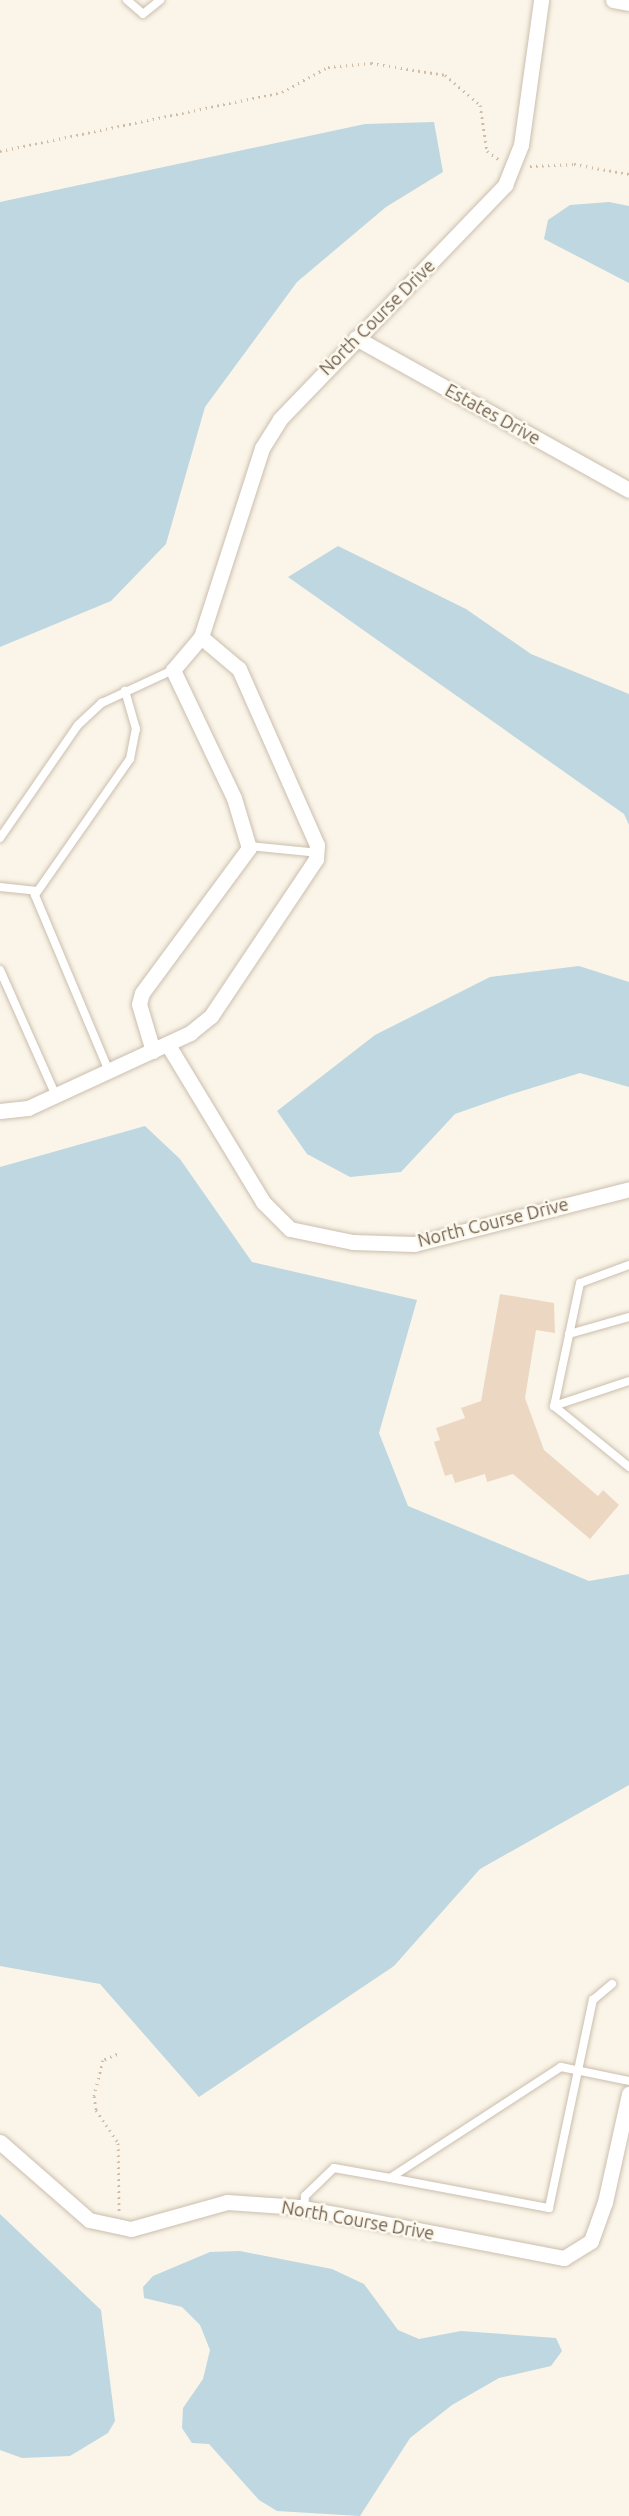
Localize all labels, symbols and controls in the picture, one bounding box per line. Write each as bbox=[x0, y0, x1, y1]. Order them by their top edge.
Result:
street label: North Course Drive bbox=[315, 255, 439, 379]
street label: Estates Drive bbox=[442, 379, 544, 449]
street label: North Course Drive bbox=[415, 1193, 571, 1251]
street label: North Course Drive bbox=[280, 2196, 436, 2244]

